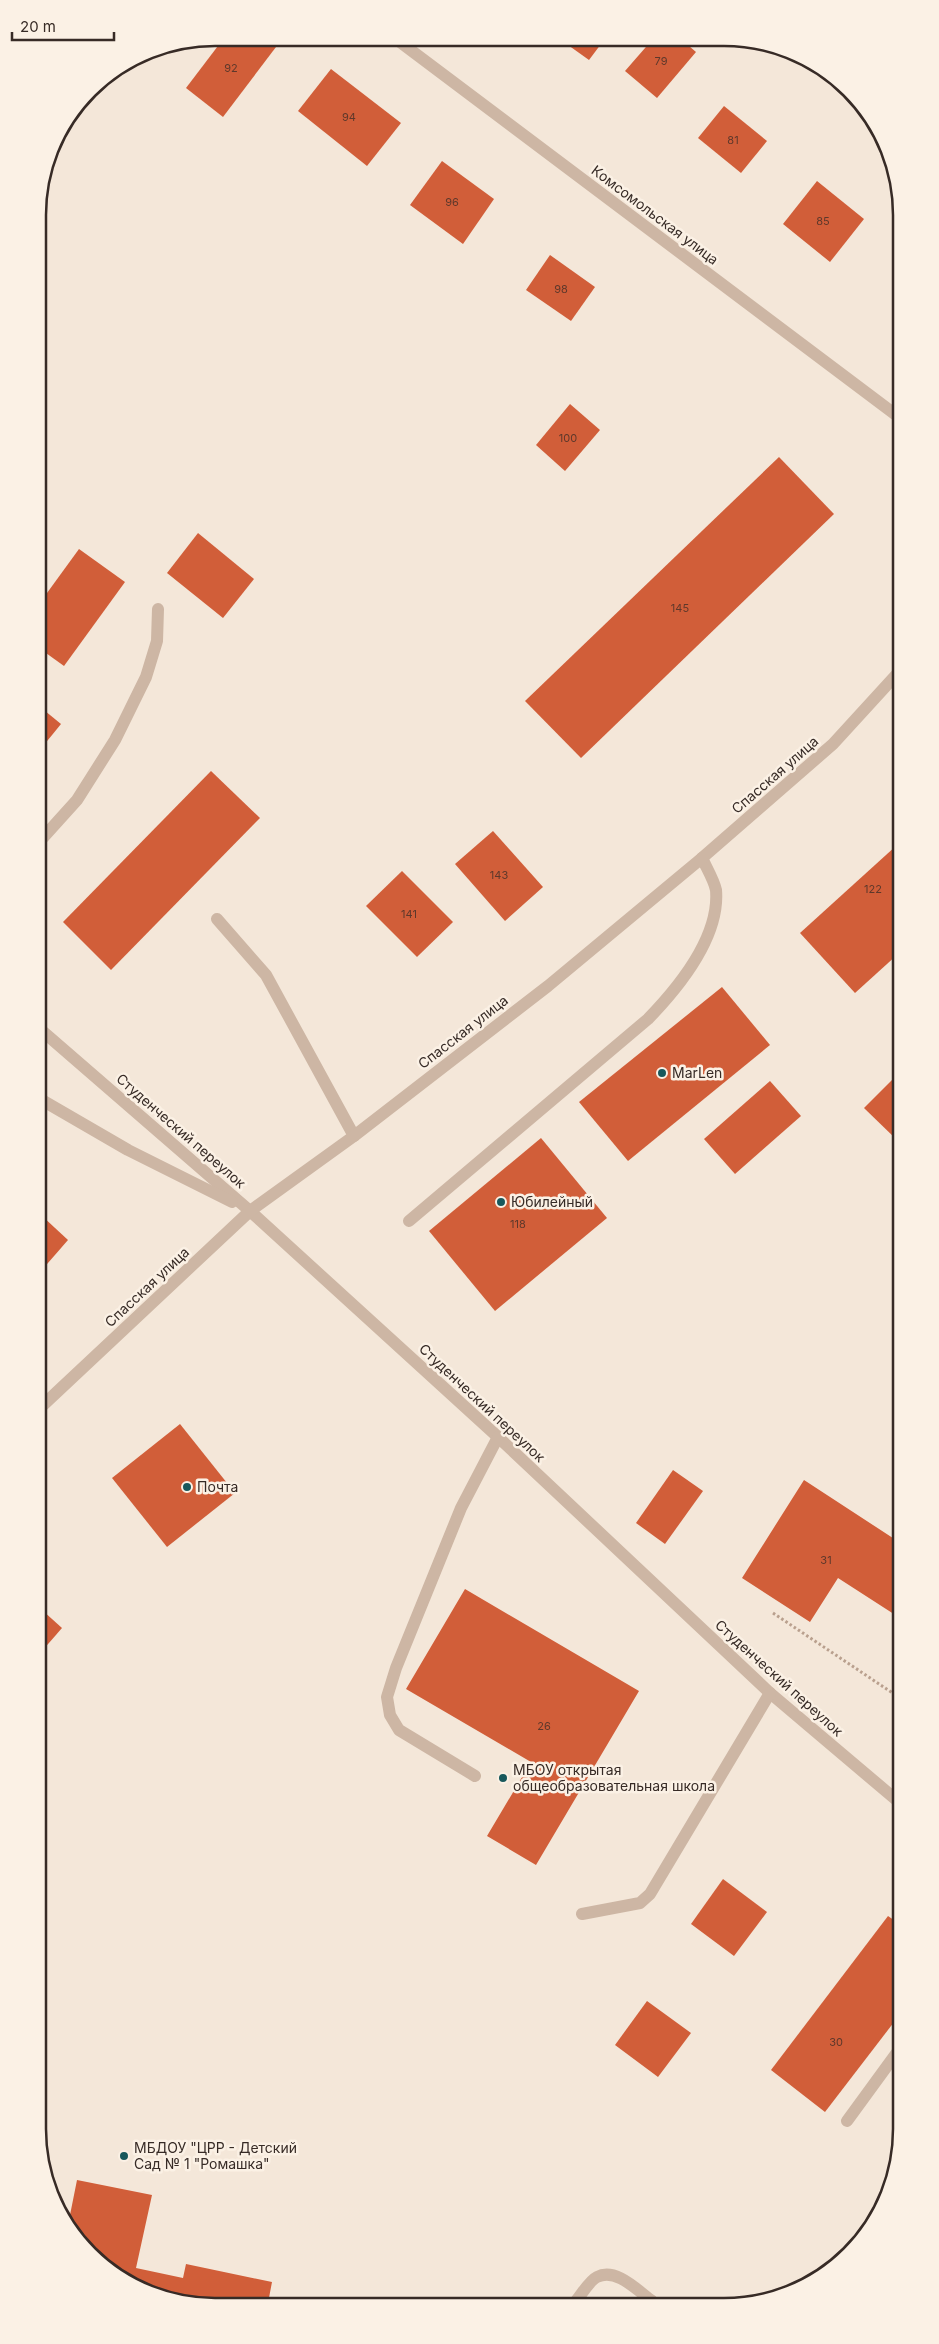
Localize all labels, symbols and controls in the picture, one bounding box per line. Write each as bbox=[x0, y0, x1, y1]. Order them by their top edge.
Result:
scale bar bbox=[12, 10, 115, 42]
text: 20 m bbox=[20, 17, 56, 36]
house number: 79 bbox=[655, 54, 668, 68]
house number: 92 bbox=[224, 61, 238, 75]
house number: 94 bbox=[342, 110, 356, 124]
house number: 81 bbox=[727, 133, 739, 147]
street label: Комсомольская улица bbox=[589, 161, 722, 268]
house number: 96 bbox=[445, 195, 459, 209]
house number: 85 bbox=[816, 214, 830, 228]
house number: 98 bbox=[554, 282, 568, 296]
house number: 100 bbox=[559, 431, 577, 445]
house number: 145 bbox=[671, 601, 689, 615]
street label: Спасская улица bbox=[728, 732, 821, 817]
house number: 143 bbox=[490, 868, 508, 882]
house number: 122 bbox=[864, 882, 882, 896]
house number: 141 bbox=[401, 907, 417, 921]
street label: Спасская улица bbox=[414, 991, 511, 1072]
place label: MarLen bbox=[672, 1064, 722, 1081]
marker: MarLen bbox=[656, 1067, 668, 1079]
street label: Студенческий переулок bbox=[113, 1070, 250, 1192]
place label: Юбилейный bbox=[511, 1193, 593, 1210]
marker: Юбилейный bbox=[495, 1196, 507, 1208]
house number: 118 bbox=[510, 1217, 526, 1231]
street label: Спасская улица bbox=[101, 1243, 192, 1330]
street label: Студенческий переулок bbox=[416, 1340, 549, 1466]
place label: Почта bbox=[197, 1478, 238, 1495]
marker: Почта bbox=[181, 1481, 193, 1493]
house number: 31 bbox=[820, 1553, 832, 1567]
street label: Студенческий переулок bbox=[712, 1616, 847, 1740]
house number: 26 bbox=[537, 1719, 551, 1733]
place label: МБОУ открытая общеобразовательная школа bbox=[513, 1761, 715, 1794]
marker: МБОУ открытая общеобразовательная школа bbox=[497, 1772, 509, 1784]
house number: 30 bbox=[829, 2035, 843, 2049]
place label: МБДОУ "ЦРР - Детский Сад № 1 "Ромашка" bbox=[134, 2139, 297, 2172]
marker: МБДОУ "ЦРР - Детский Сад № 1 "Ромашка" bbox=[118, 2150, 130, 2162]

